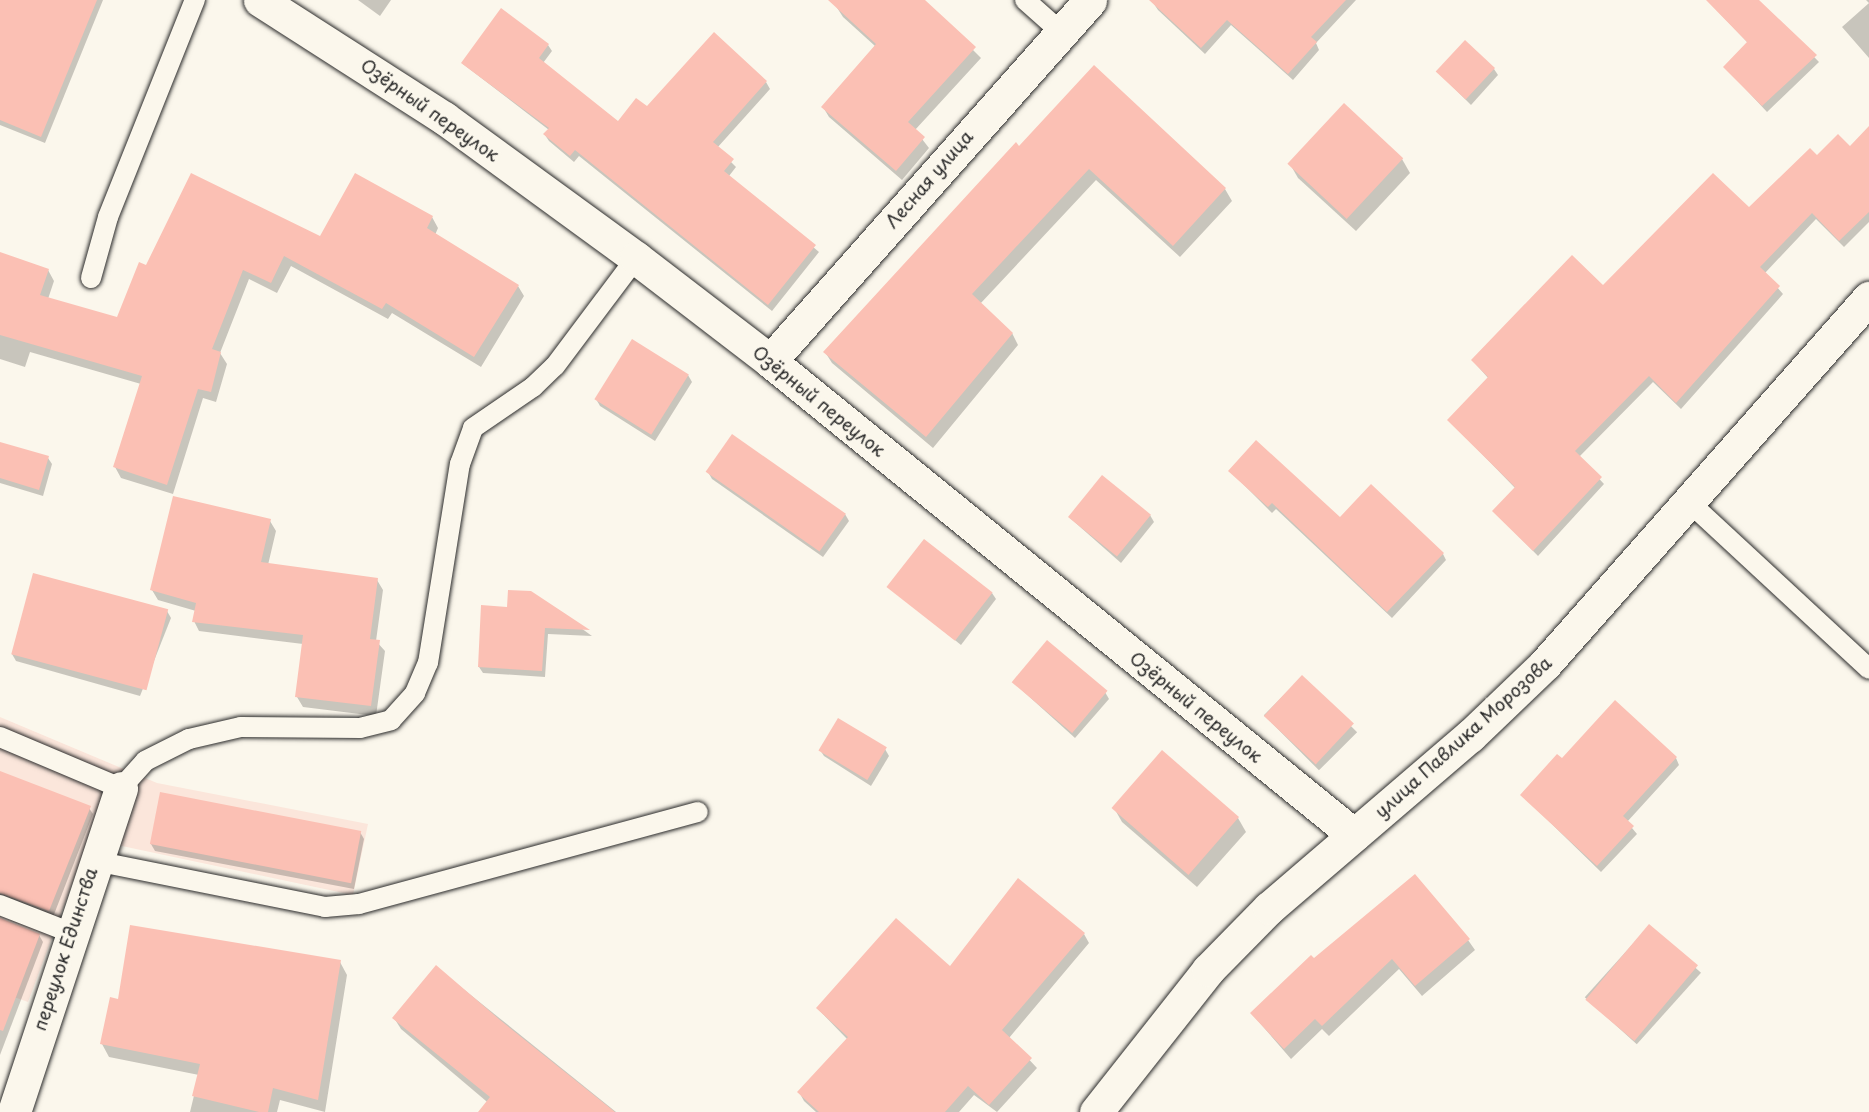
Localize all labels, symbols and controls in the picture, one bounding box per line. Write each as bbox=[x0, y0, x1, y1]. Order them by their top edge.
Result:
street label: Озёрный переулок bbox=[356, 54, 504, 166]
street label: Лесная улица bbox=[880, 125, 978, 233]
street label: Озёрный переулок bbox=[748, 341, 890, 461]
street label: Озёрный переулок bbox=[1125, 647, 1267, 767]
street label: улица Павлика Морозова bbox=[1370, 652, 1556, 822]
street label: переулок Единства bbox=[28, 865, 102, 1033]

